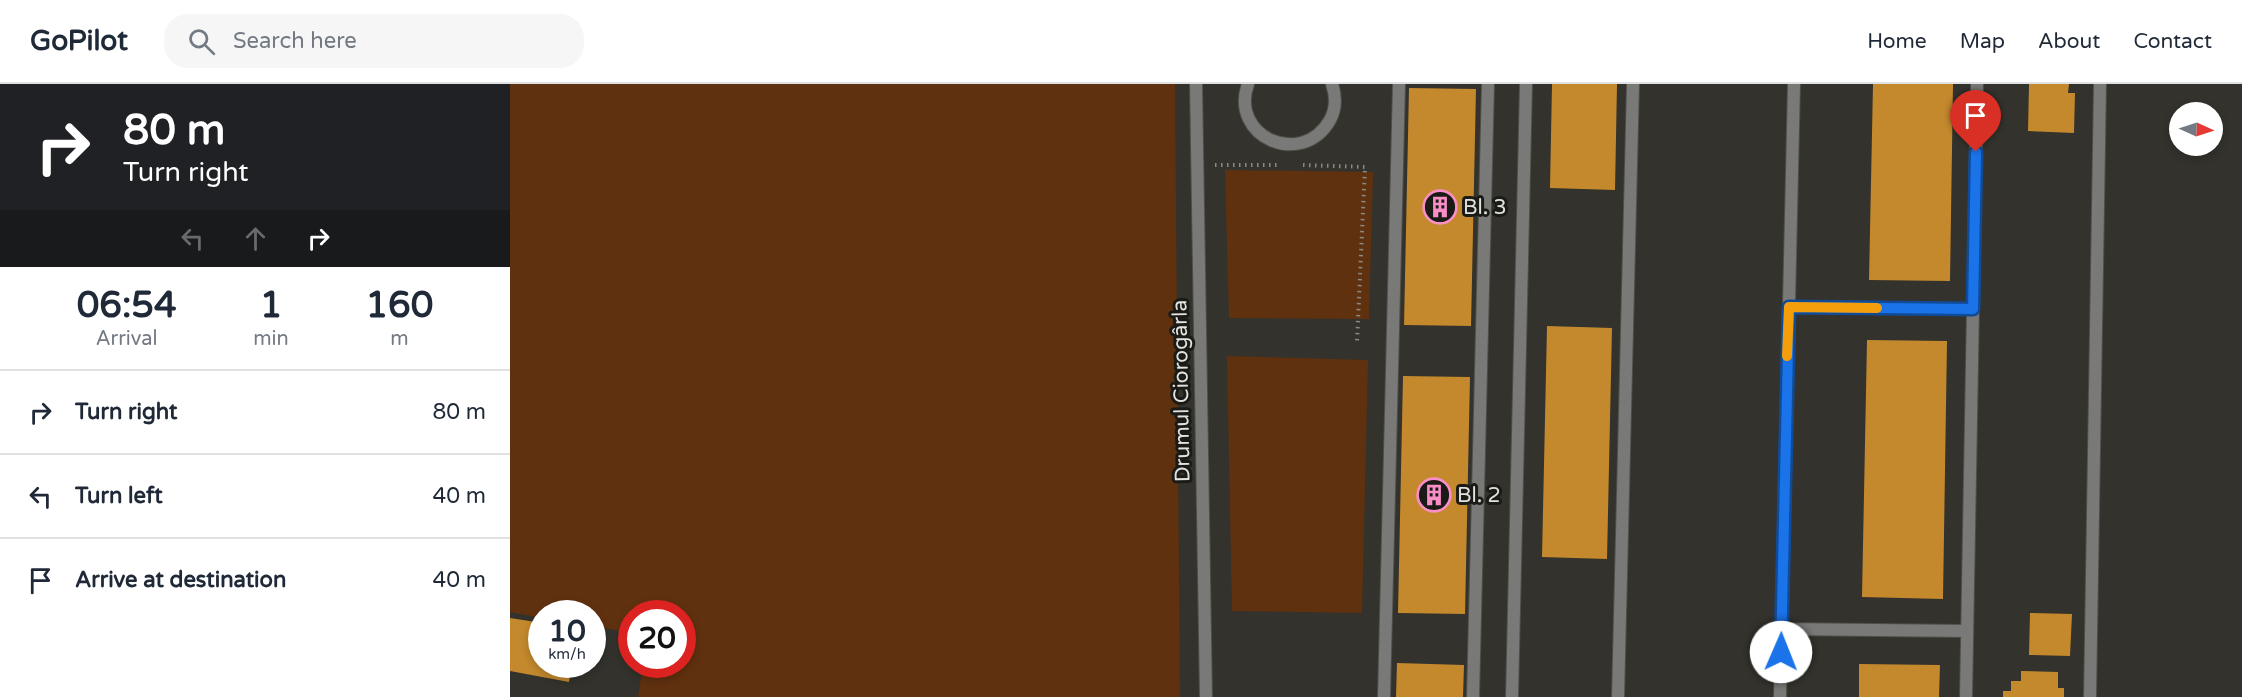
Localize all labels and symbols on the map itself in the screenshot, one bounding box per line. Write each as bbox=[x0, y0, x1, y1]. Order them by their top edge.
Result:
pin bbox=[1950, 90, 2001, 152]
north arrow bbox=[2169, 102, 2223, 156]
building icon: Bl. 3 bbox=[1422, 189, 1458, 225]
place label: Bl. 3 bbox=[1463, 195, 1507, 220]
street label: Drumul Ciorogârla bbox=[1167, 300, 1196, 482]
building icon: Bl. 2 bbox=[1416, 477, 1452, 513]
place label: Bl. 2 bbox=[1457, 483, 1501, 508]
speed limit sign: 20 bbox=[618, 600, 696, 678]
position arrow bbox=[1749, 620, 1813, 684]

